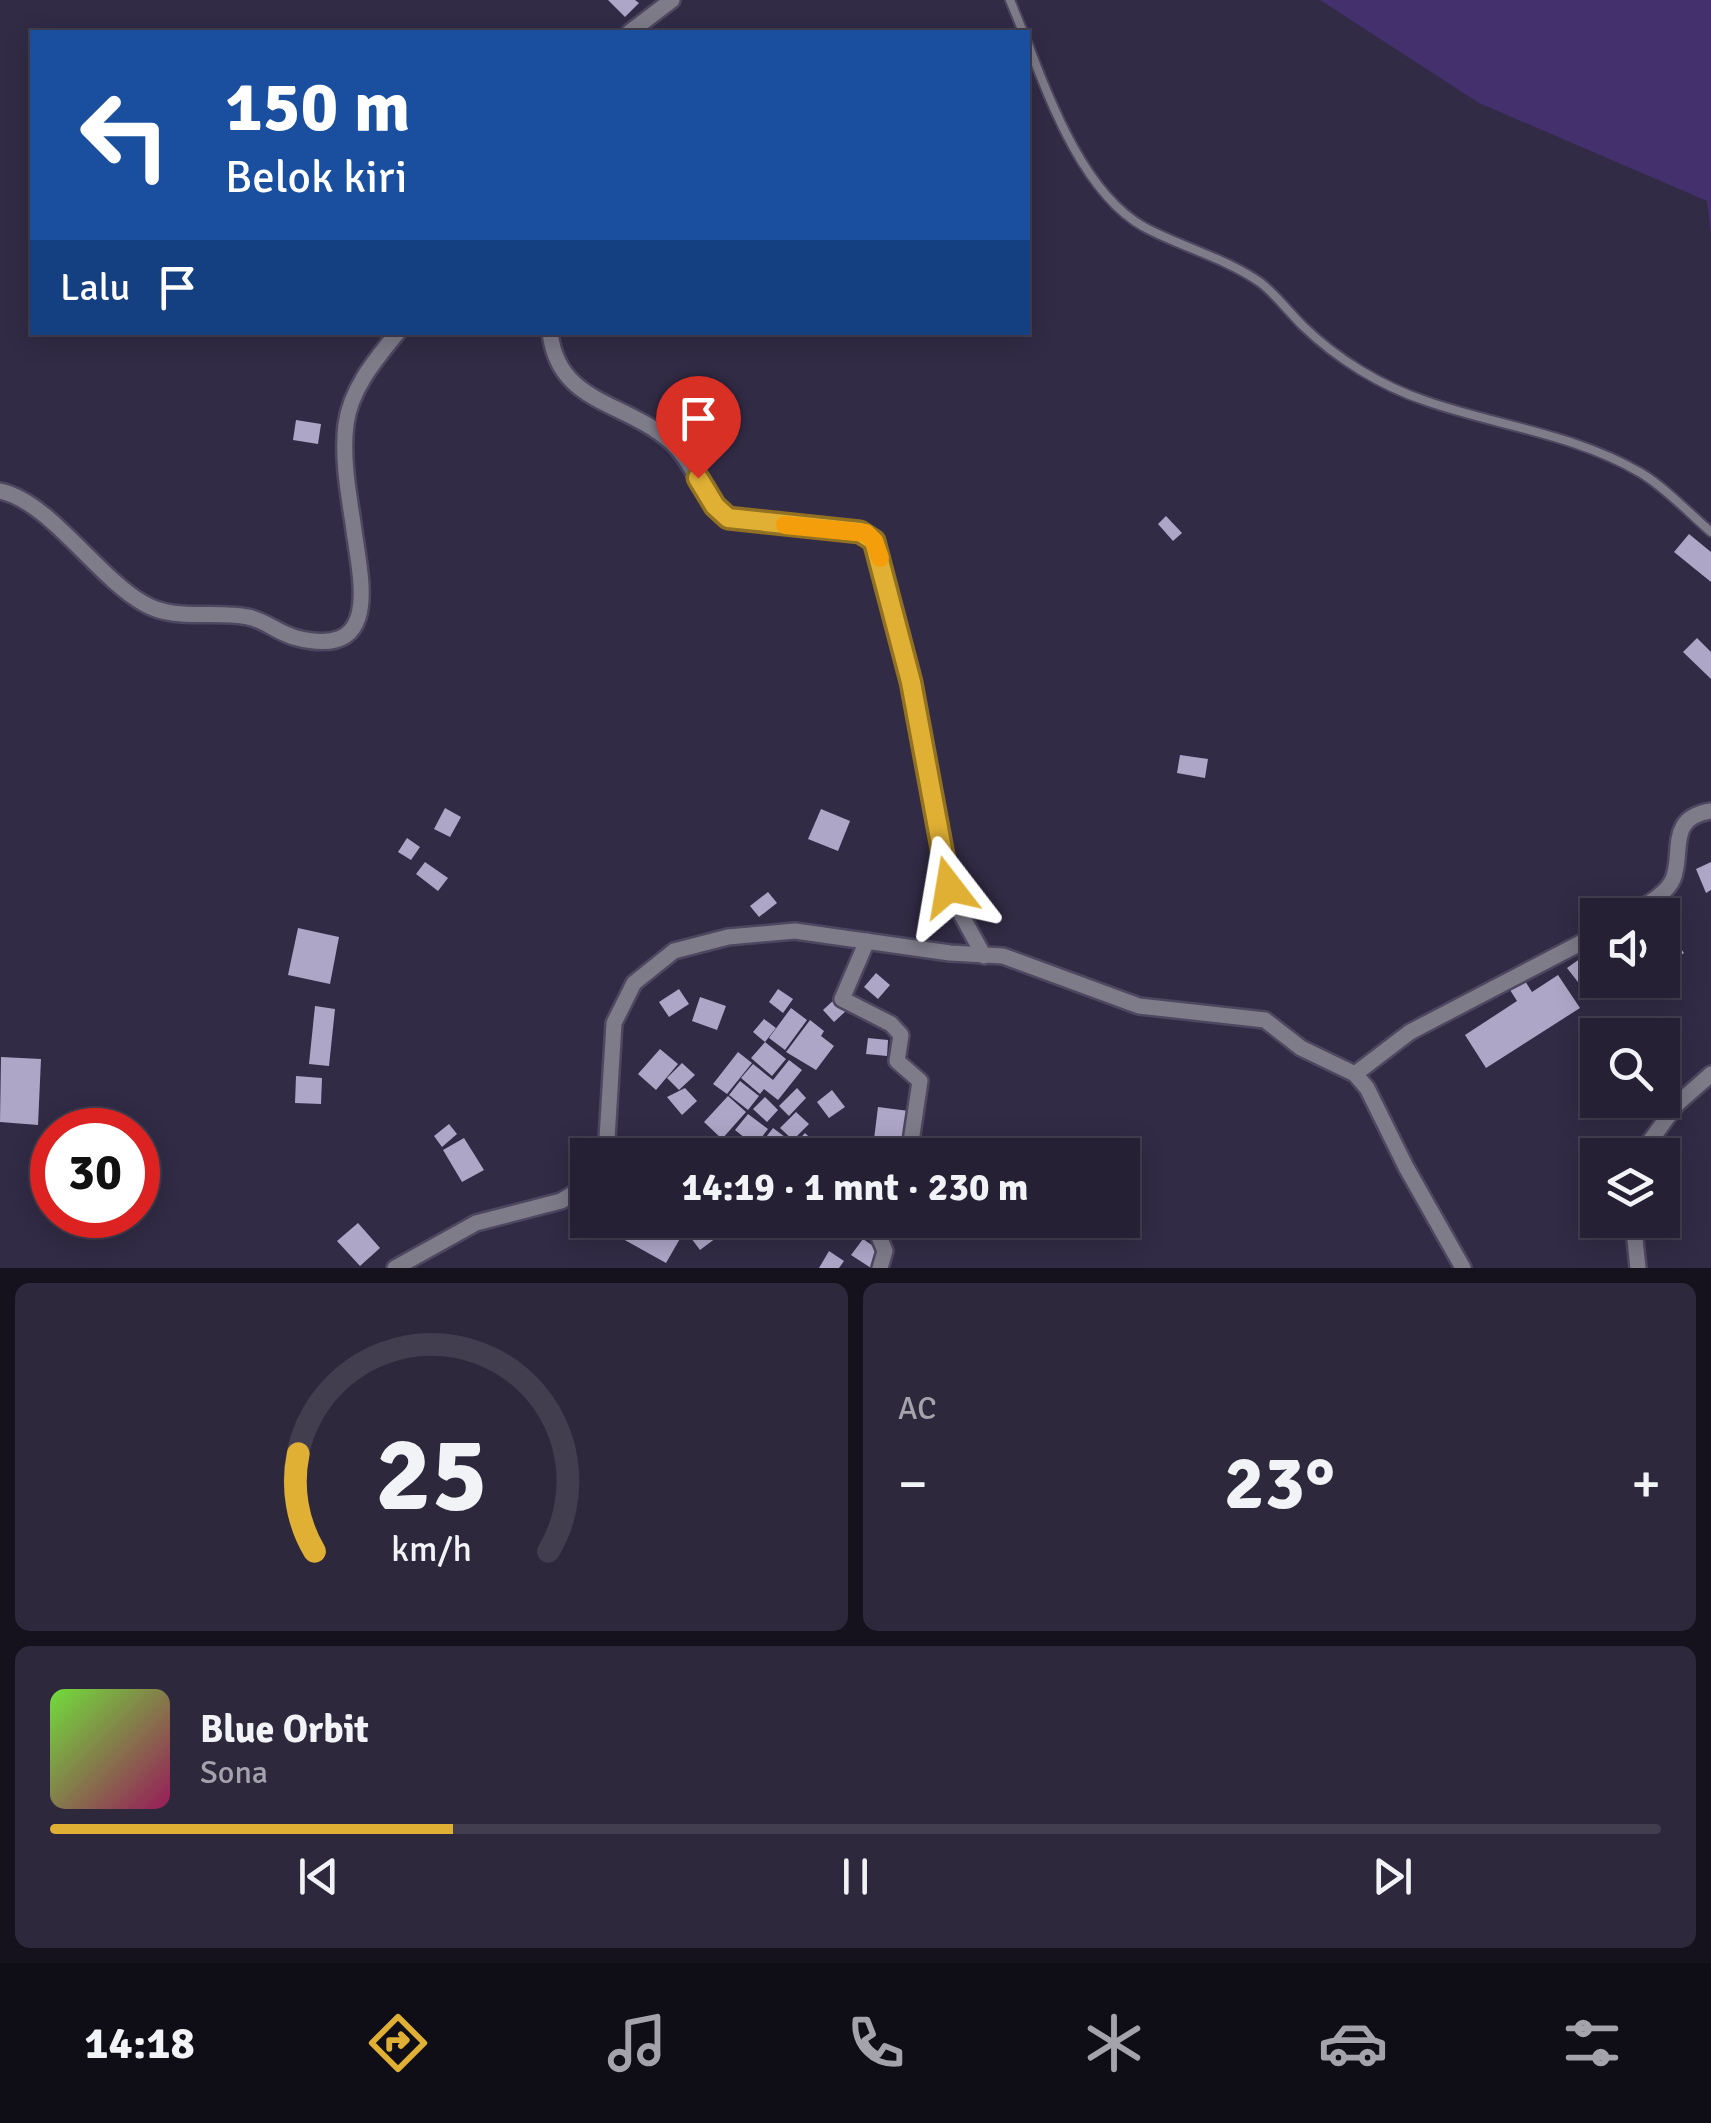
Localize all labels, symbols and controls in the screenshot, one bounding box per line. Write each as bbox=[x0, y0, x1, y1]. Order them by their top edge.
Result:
text: 150 m bbox=[225, 64, 410, 150]
icon: left bbox=[60, 70, 190, 200]
text: Belok kiri bbox=[225, 150, 407, 205]
icon: arrive bbox=[150, 260, 205, 315]
text: Lalu bbox=[60, 264, 130, 311]
pin bbox=[656, 376, 741, 479]
icon: arrive bbox=[671, 391, 726, 446]
position arrow bbox=[897, 835, 1001, 939]
map controls bbox=[1580, 898, 1680, 1238]
button: sound bbox=[1580, 898, 1680, 998]
button: search bbox=[1580, 1018, 1680, 1118]
speed limit sign: 30 bbox=[30, 1108, 160, 1238]
button: layers bbox=[1580, 1138, 1680, 1238]
text: 14:19 · 1 mnt · 230 m bbox=[681, 1164, 1029, 1211]
text: AC bbox=[898, 1389, 936, 1428]
text: 25 bbox=[375, 1411, 488, 1539]
text: 23° bbox=[1224, 1437, 1335, 1530]
text: − bbox=[898, 1450, 928, 1518]
text: + bbox=[1631, 1450, 1661, 1518]
text: km/h bbox=[391, 1527, 472, 1571]
text: Blue Orbit bbox=[200, 1706, 369, 1753]
text: Sona bbox=[200, 1753, 268, 1792]
icon: previous bbox=[291, 1849, 346, 1904]
icon: pause bbox=[828, 1849, 883, 1904]
icon: next bbox=[1365, 1849, 1420, 1904]
icon: directions bbox=[363, 2008, 433, 2078]
icon: music bbox=[602, 2008, 672, 2078]
icon: phone bbox=[841, 2008, 911, 2078]
icon: climate bbox=[1079, 2008, 1149, 2078]
icon: car bbox=[1318, 2008, 1388, 2078]
icon: filters bbox=[1557, 2008, 1627, 2078]
text: 14:18 bbox=[84, 2016, 195, 2071]

